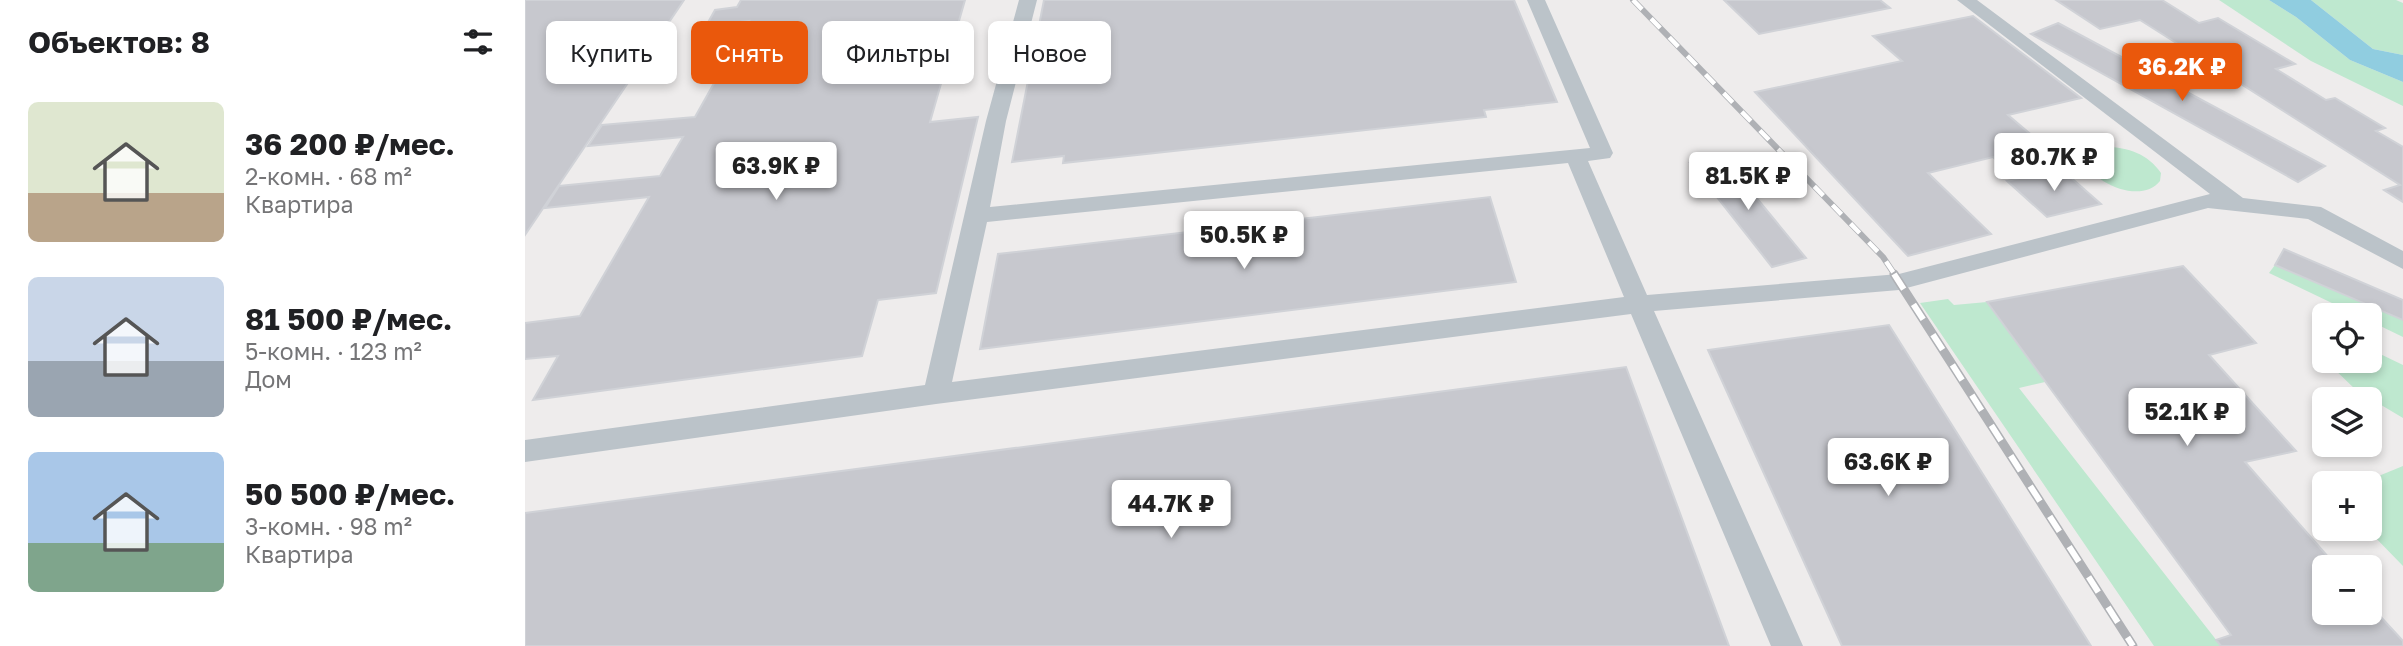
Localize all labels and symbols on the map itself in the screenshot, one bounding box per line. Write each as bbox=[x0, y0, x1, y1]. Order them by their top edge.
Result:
pin: 36.2K ₽ bbox=[2117, 43, 2247, 103]
pin: 80.7K ₽ bbox=[1989, 134, 2119, 193]
pin: 63.9K ₽ bbox=[711, 142, 841, 202]
pin: 81.5K ₽ bbox=[1683, 152, 1813, 212]
pin: 50.5K ₽ bbox=[1179, 212, 1309, 271]
pin: 52.1K ₽ bbox=[2122, 388, 2252, 448]
pin: 63.6K ₽ bbox=[1823, 438, 1953, 498]
pin: 44.7K ₽ bbox=[1106, 480, 1236, 540]

